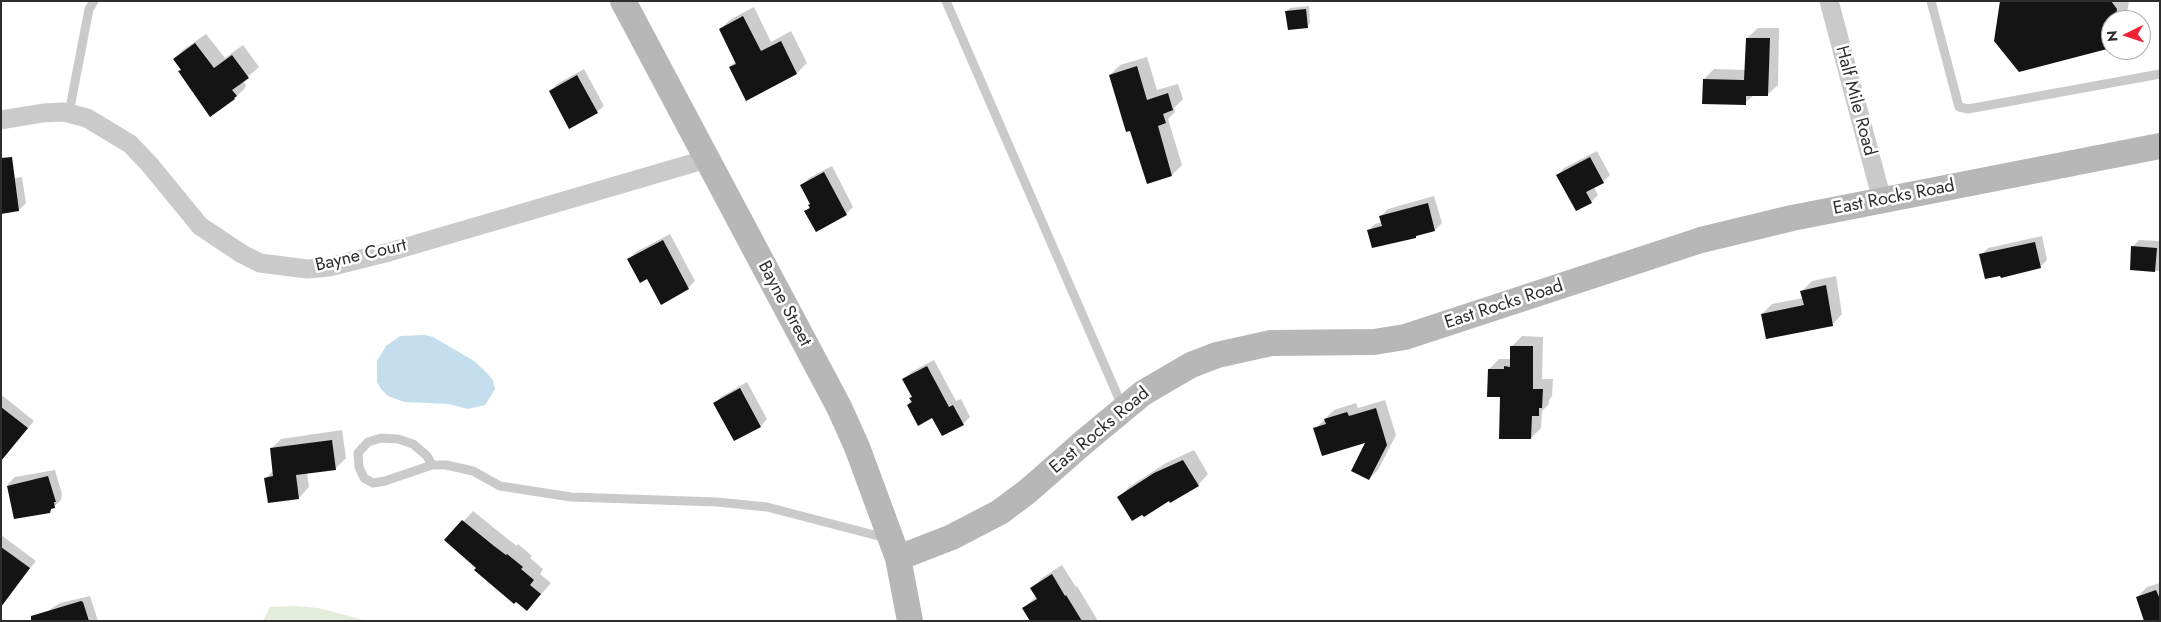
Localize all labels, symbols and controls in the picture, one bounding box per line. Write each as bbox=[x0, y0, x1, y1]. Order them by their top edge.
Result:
north arrow bbox=[2101, 10, 2151, 60]
text: N bbox=[2102, 30, 2122, 42]
street label: Half Mile Road bbox=[1830, 44, 1880, 158]
street label: East Rocks Road bbox=[1831, 176, 1957, 220]
street label: Bayne Court bbox=[313, 235, 409, 277]
street label: Bayne Street bbox=[752, 258, 816, 350]
street label: East Rocks Road bbox=[1442, 276, 1566, 334]
street label: East Rocks Road bbox=[1046, 383, 1154, 479]

